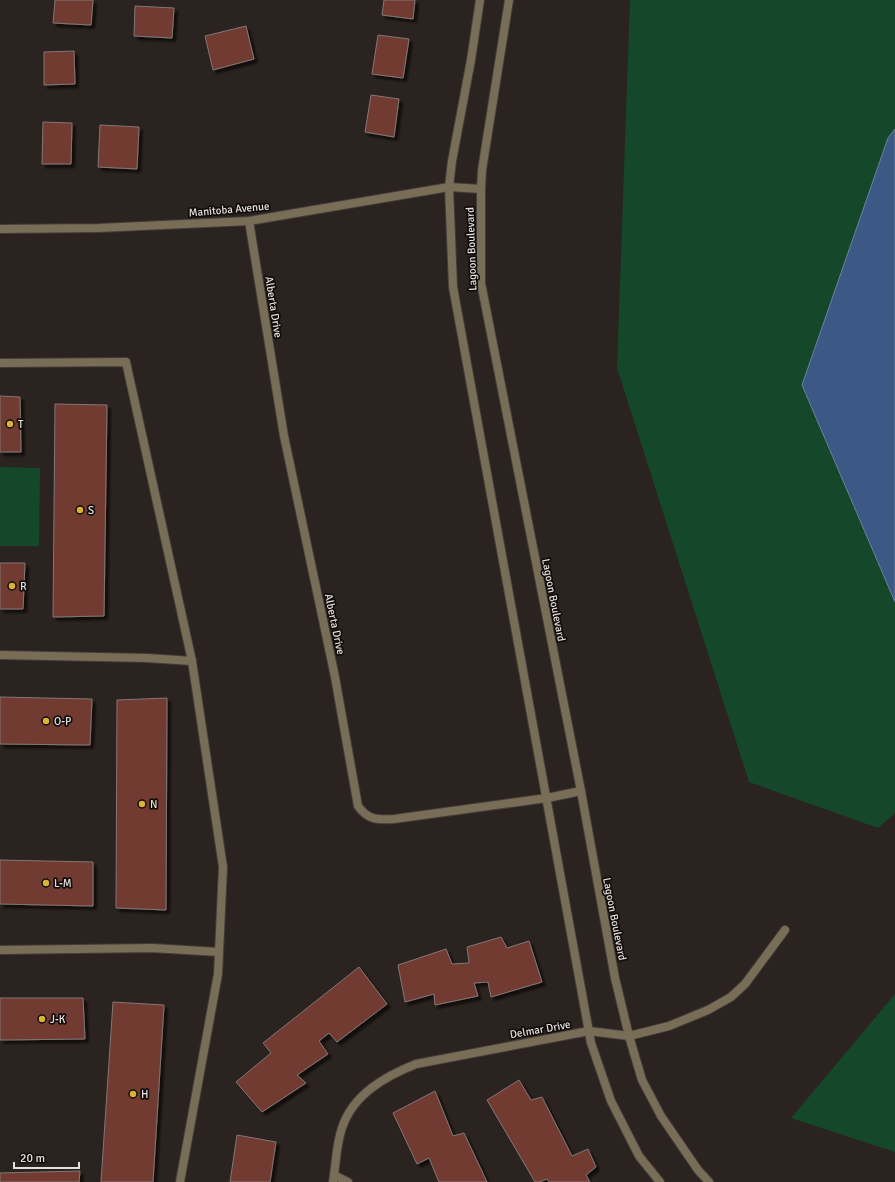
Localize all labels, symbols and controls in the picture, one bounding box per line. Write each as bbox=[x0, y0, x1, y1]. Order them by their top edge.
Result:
street label: Manitoba Avenue bbox=[188, 199, 270, 220]
street label: Lagoon Boulevard bbox=[464, 207, 479, 291]
street label: Alberta Drive bbox=[262, 275, 285, 339]
place label: T bbox=[18, 418, 24, 431]
marker: T bbox=[5, 419, 15, 429]
place label: S bbox=[88, 504, 94, 517]
marker: S bbox=[75, 505, 85, 515]
street label: Lagoon Boulevard bbox=[539, 558, 568, 643]
place label: R bbox=[20, 580, 27, 593]
marker: R bbox=[7, 581, 17, 591]
street label: Alberta Drive bbox=[322, 592, 347, 656]
place label: O-P bbox=[54, 715, 71, 728]
marker: O-P bbox=[41, 716, 51, 726]
place label: N bbox=[150, 798, 157, 811]
marker: N bbox=[137, 799, 147, 809]
place label: L-M bbox=[54, 877, 72, 890]
street label: Lagoon Boulevard bbox=[600, 877, 629, 962]
marker: L-M bbox=[41, 878, 51, 888]
place label: J-K bbox=[50, 1013, 66, 1026]
marker: J-K bbox=[37, 1014, 47, 1024]
street label: Delmar Drive bbox=[509, 1018, 571, 1041]
place label: H bbox=[141, 1088, 148, 1101]
marker: H bbox=[128, 1089, 138, 1099]
scale bar bbox=[14, 1144, 79, 1170]
text: 20 m bbox=[20, 1151, 45, 1166]

